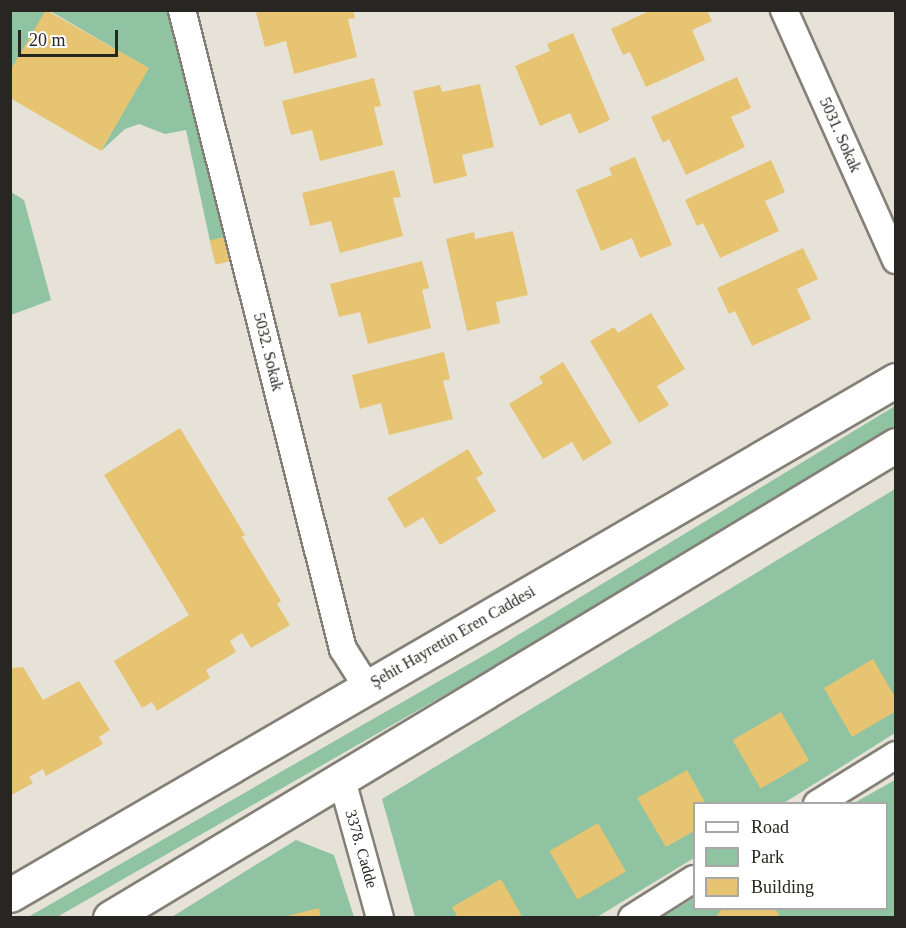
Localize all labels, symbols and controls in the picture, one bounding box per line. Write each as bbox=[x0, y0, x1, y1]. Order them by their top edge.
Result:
scale bar bbox=[21, 18, 122, 56]
text: 20 m bbox=[29, 30, 66, 50]
street label: 5031. Sokak bbox=[815, 95, 865, 175]
street label: 5032. Sokak bbox=[249, 311, 287, 393]
street label: Şehit Hayrettin Eren Caddesi bbox=[367, 582, 539, 692]
legend bbox=[693, 802, 888, 910]
street label: 3378. Cadde bbox=[341, 807, 381, 891]
text: Road bbox=[751, 817, 789, 837]
text: Park bbox=[751, 847, 784, 867]
text: Building bbox=[751, 877, 814, 897]

